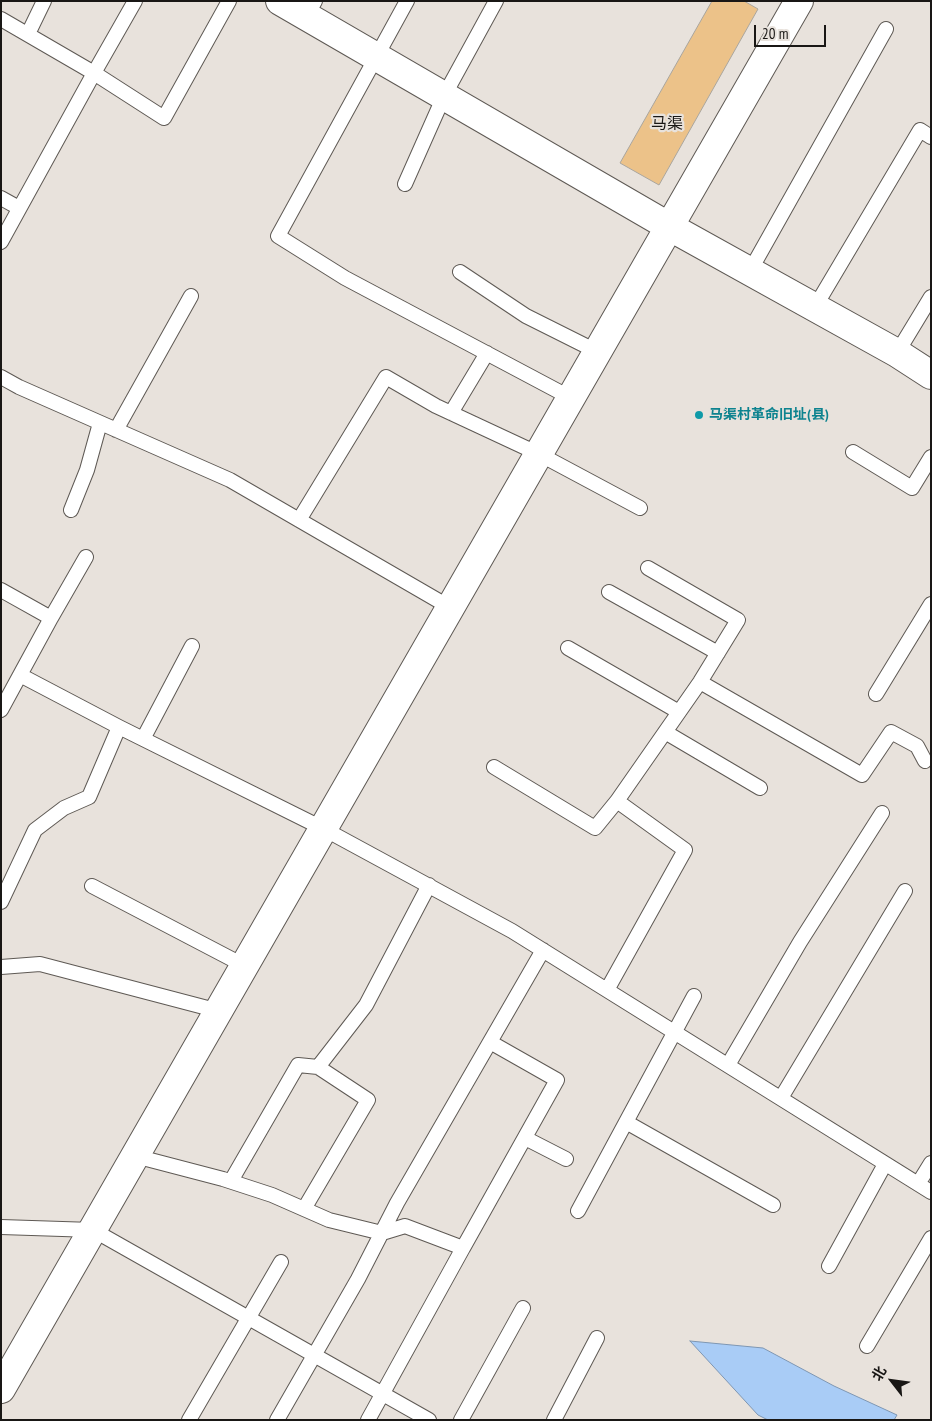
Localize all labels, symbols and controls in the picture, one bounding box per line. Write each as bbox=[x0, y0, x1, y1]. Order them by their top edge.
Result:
scale bar bbox=[757, 15, 830, 47]
text: 20 m bbox=[762, 24, 788, 43]
district label: 马渠 bbox=[651, 114, 683, 134]
place label: 马渠村革命旧址(县) bbox=[709, 407, 829, 423]
marker: 马渠村革命旧址(县) bbox=[693, 409, 705, 421]
north arrow bbox=[867, 1356, 917, 1406]
text: 北 bbox=[868, 1363, 890, 1384]

